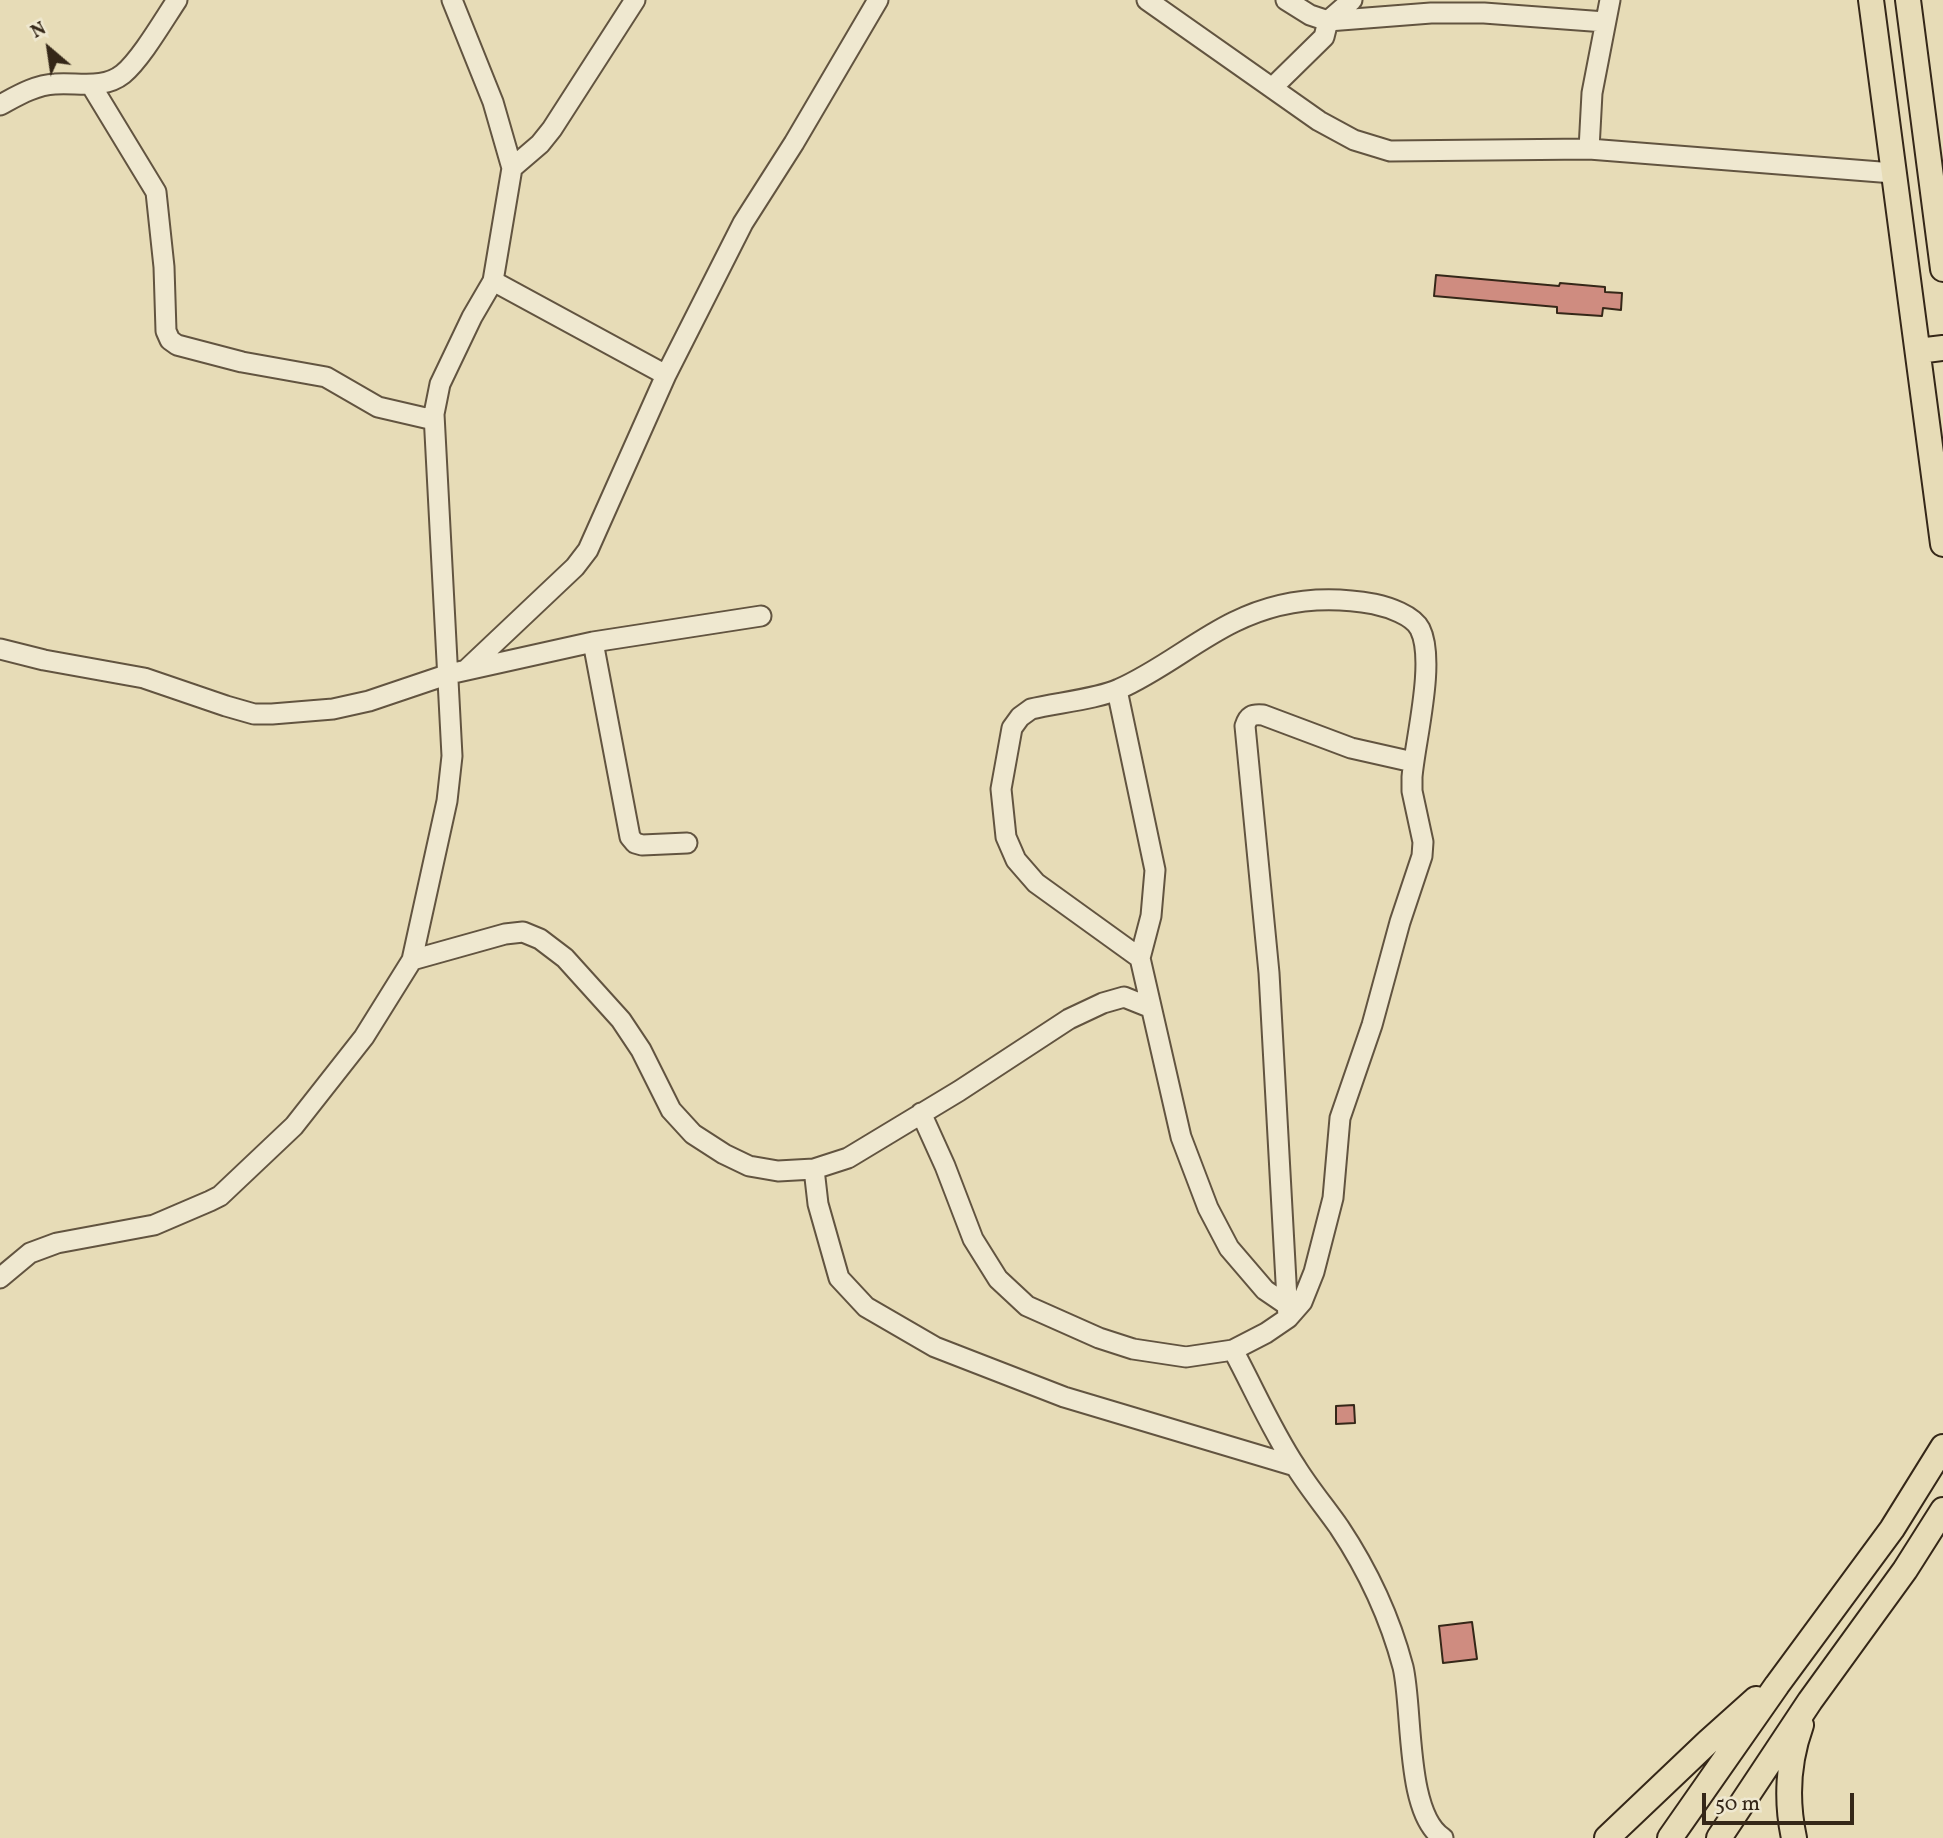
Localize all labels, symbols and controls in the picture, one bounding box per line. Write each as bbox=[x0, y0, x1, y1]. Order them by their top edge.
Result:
north arrow bbox=[14, 14, 84, 84]
text: N bbox=[26, 16, 51, 45]
scale bar bbox=[1705, 1778, 1857, 1822]
text: 50 m bbox=[1715, 1790, 1760, 1819]

